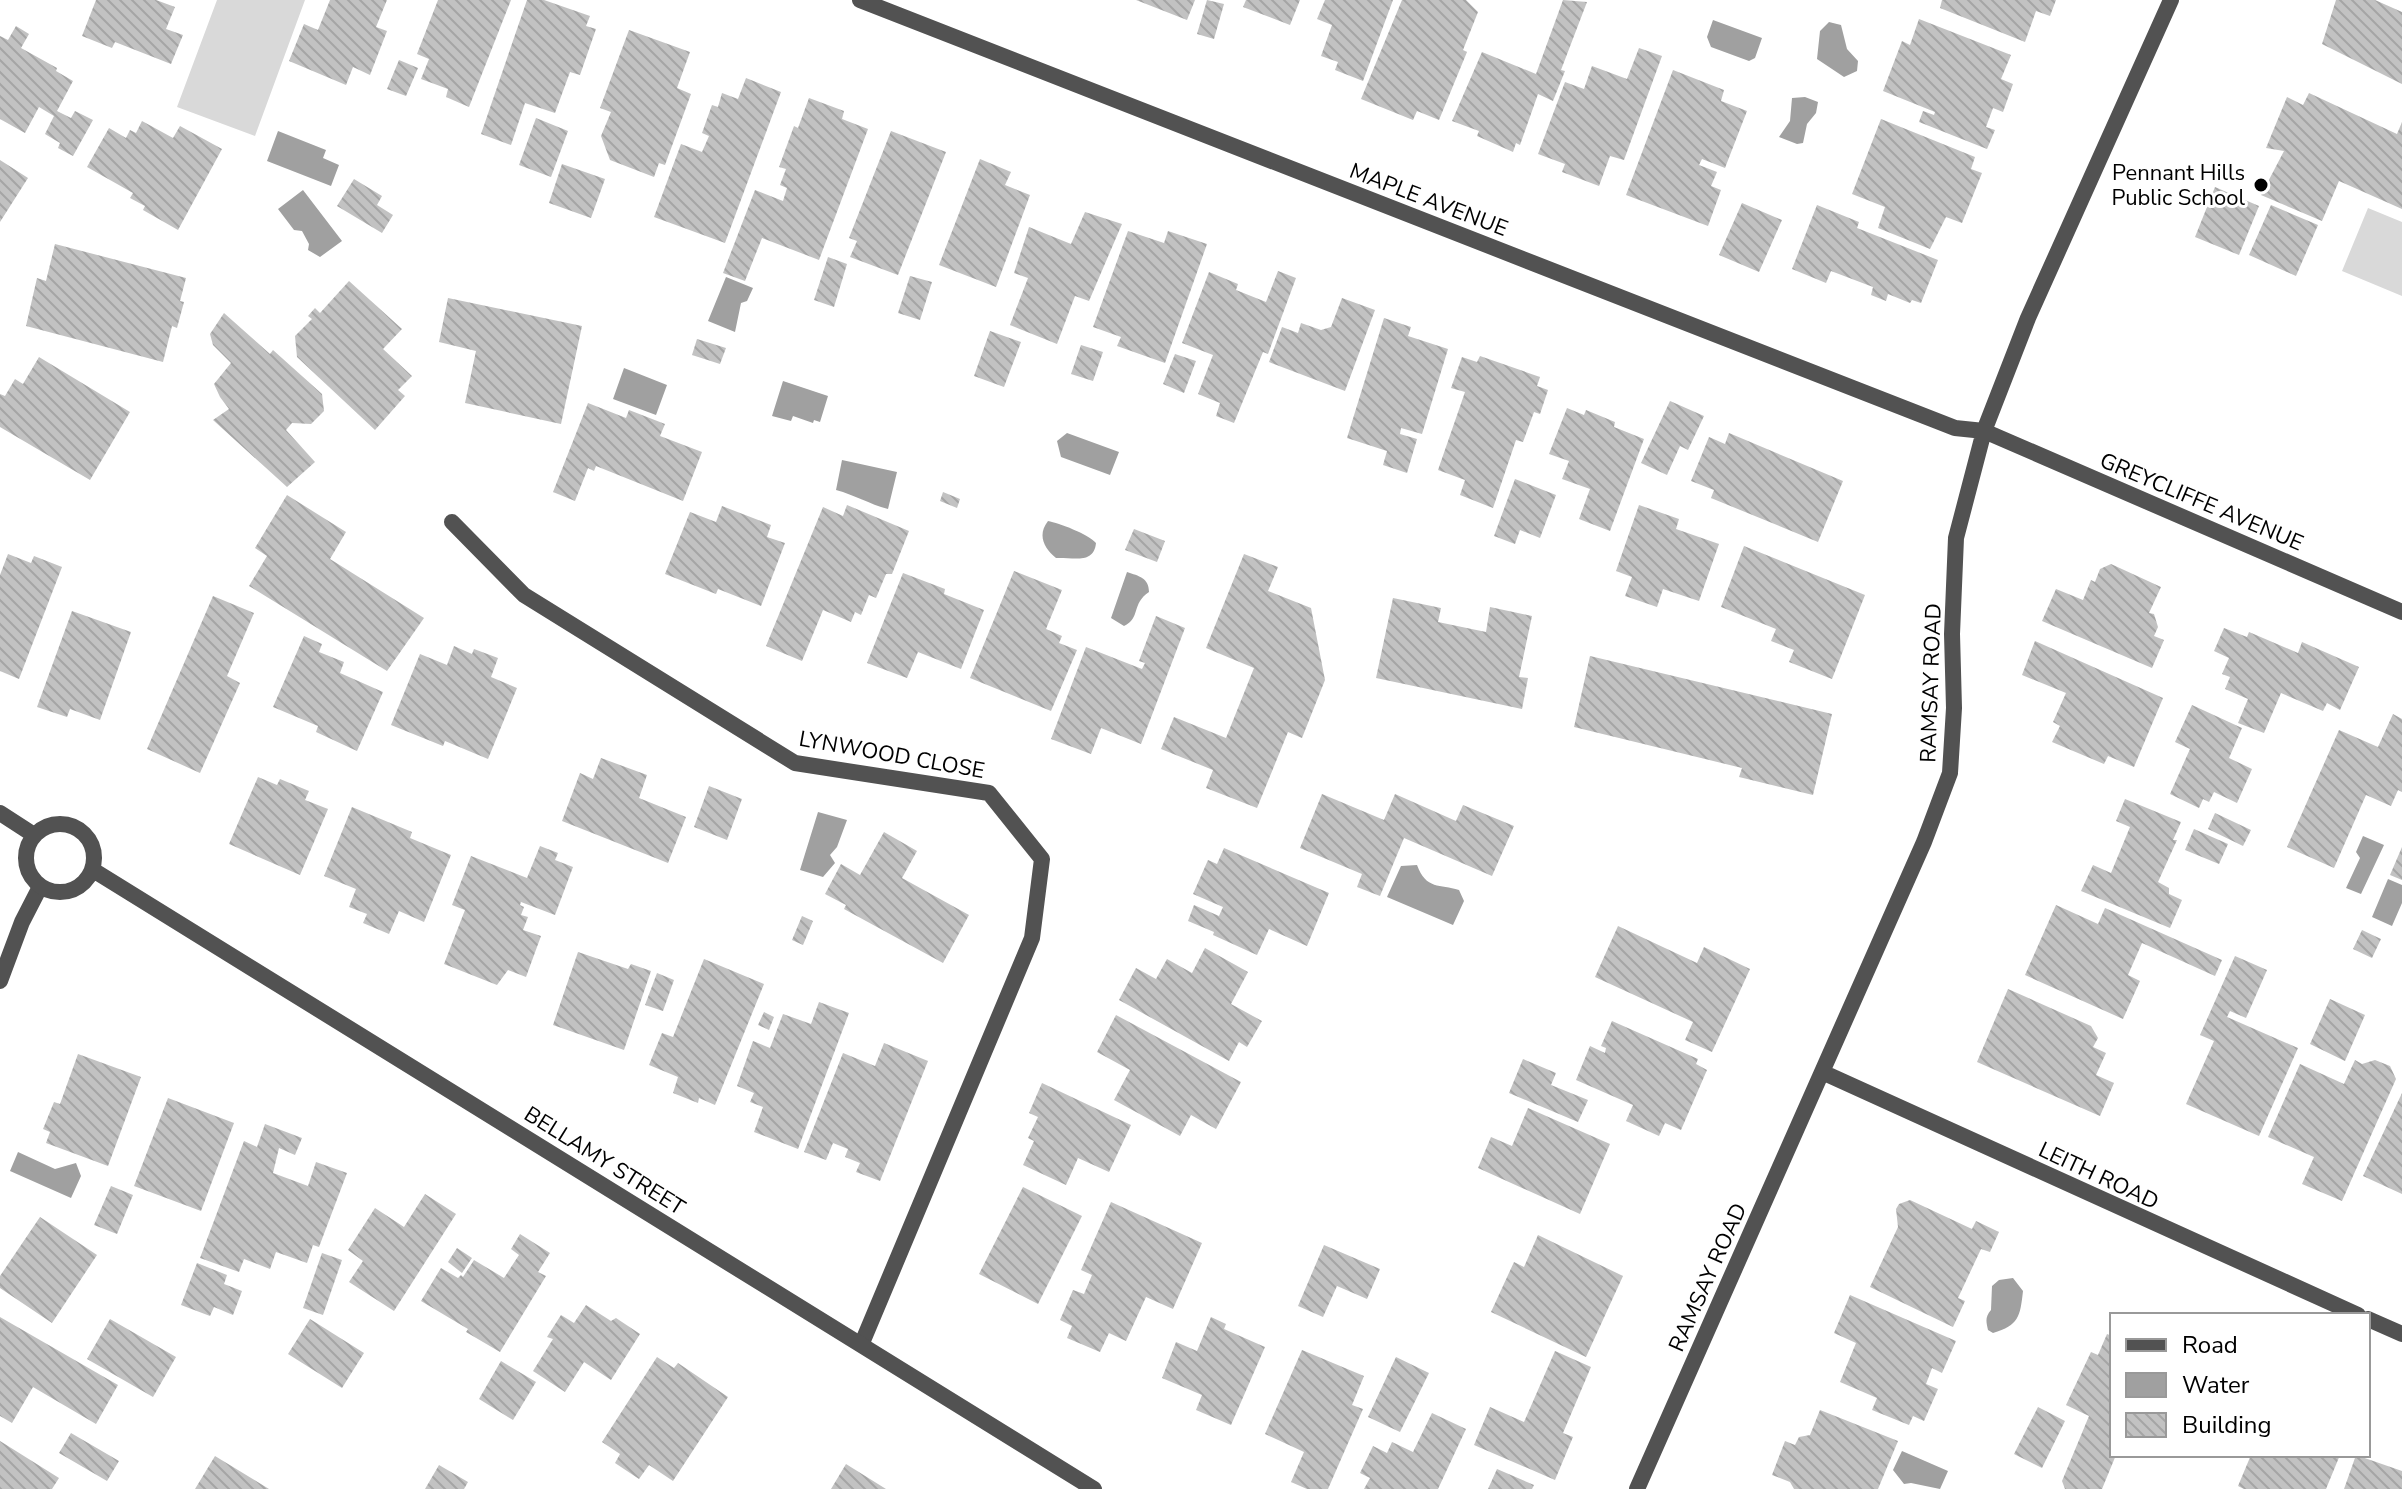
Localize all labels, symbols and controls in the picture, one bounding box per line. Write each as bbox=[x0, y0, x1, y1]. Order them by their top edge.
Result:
street label: MAPLE AVENUE bbox=[1345, 156, 1512, 244]
place label: Pennant Hills Public School bbox=[2111, 158, 2245, 213]
marker: Pennant Hills Public School bbox=[2252, 176, 2270, 194]
street label: GREYCLIFFE AVENUE bbox=[2095, 445, 2308, 558]
street label: RAMSAY ROAD bbox=[1913, 603, 1949, 763]
street label: LYNWOOD CLOSE bbox=[797, 724, 987, 786]
street label: BELLAMY STREET bbox=[518, 1099, 691, 1223]
street label: LEITH ROAD bbox=[2033, 1135, 2164, 1217]
street label: RAMSAY ROAD bbox=[1662, 1198, 1754, 1356]
legend bbox=[2110, 1313, 2370, 1457]
text: Road bbox=[2182, 1329, 2238, 1361]
text: Water bbox=[2182, 1369, 2250, 1401]
text: Building bbox=[2182, 1409, 2272, 1441]

